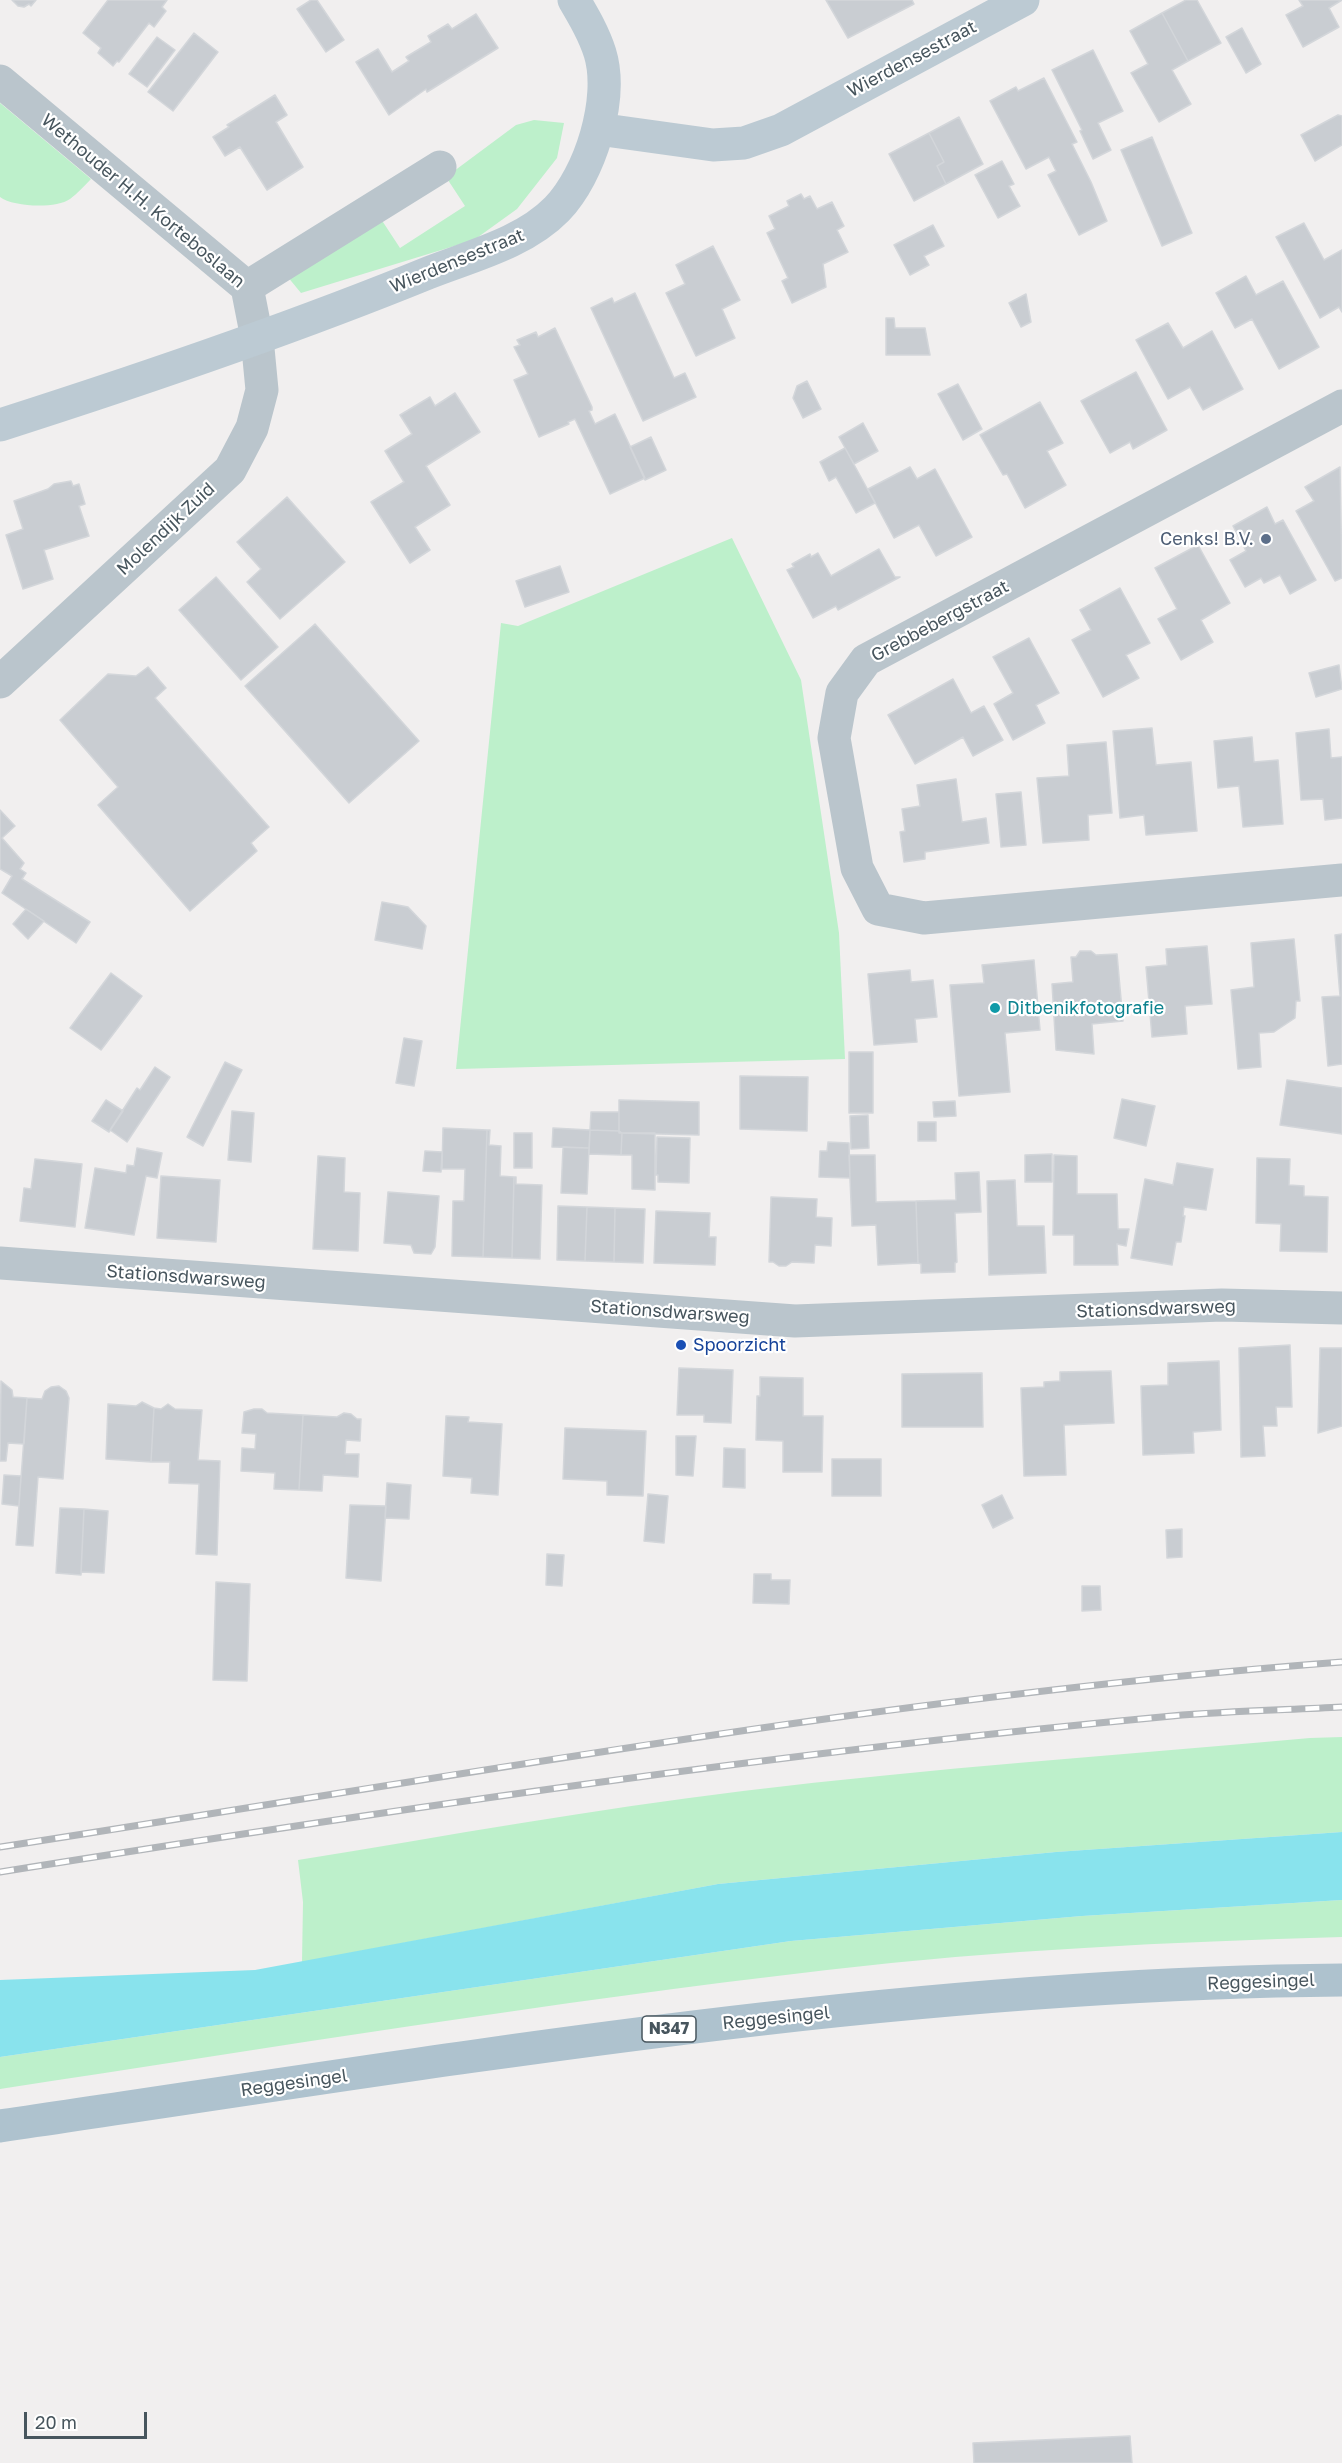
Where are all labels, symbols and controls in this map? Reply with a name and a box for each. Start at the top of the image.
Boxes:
street label: Wierdensestraat [844,16,980,102]
street label: Wethouder H.H. Korteboslaan [37,109,249,293]
street label: Wierdensestraat [387,224,527,298]
street label: Molendijk Zuid [113,478,219,580]
place label: Cenks! B.V. [1160,528,1254,550]
marker: Cenks! B.V. [1259,532,1273,546]
street label: Grebbebergstraat [867,576,1013,666]
place label: Ditbenikfotografie [1007,997,1164,1019]
marker: Ditbenikfotografie [988,1001,1002,1015]
street label: Stationsdwarsweg [106,1261,266,1293]
street label: Stationsdwarsweg [1076,1295,1236,1323]
street label: Stationsdwarsweg [590,1296,750,1328]
place label: Spoorzicht [693,1334,786,1356]
marker: Spoorzicht [674,1338,688,1352]
street label: Reggesingel [1207,1969,1315,1995]
street label: Reggesingel [721,2002,831,2034]
road number: N347 [642,2016,696,2042]
street label: Reggesingel [239,2065,349,2101]
scale bar [27,2400,150,2438]
text: 20 m [35,2411,77,2433]

